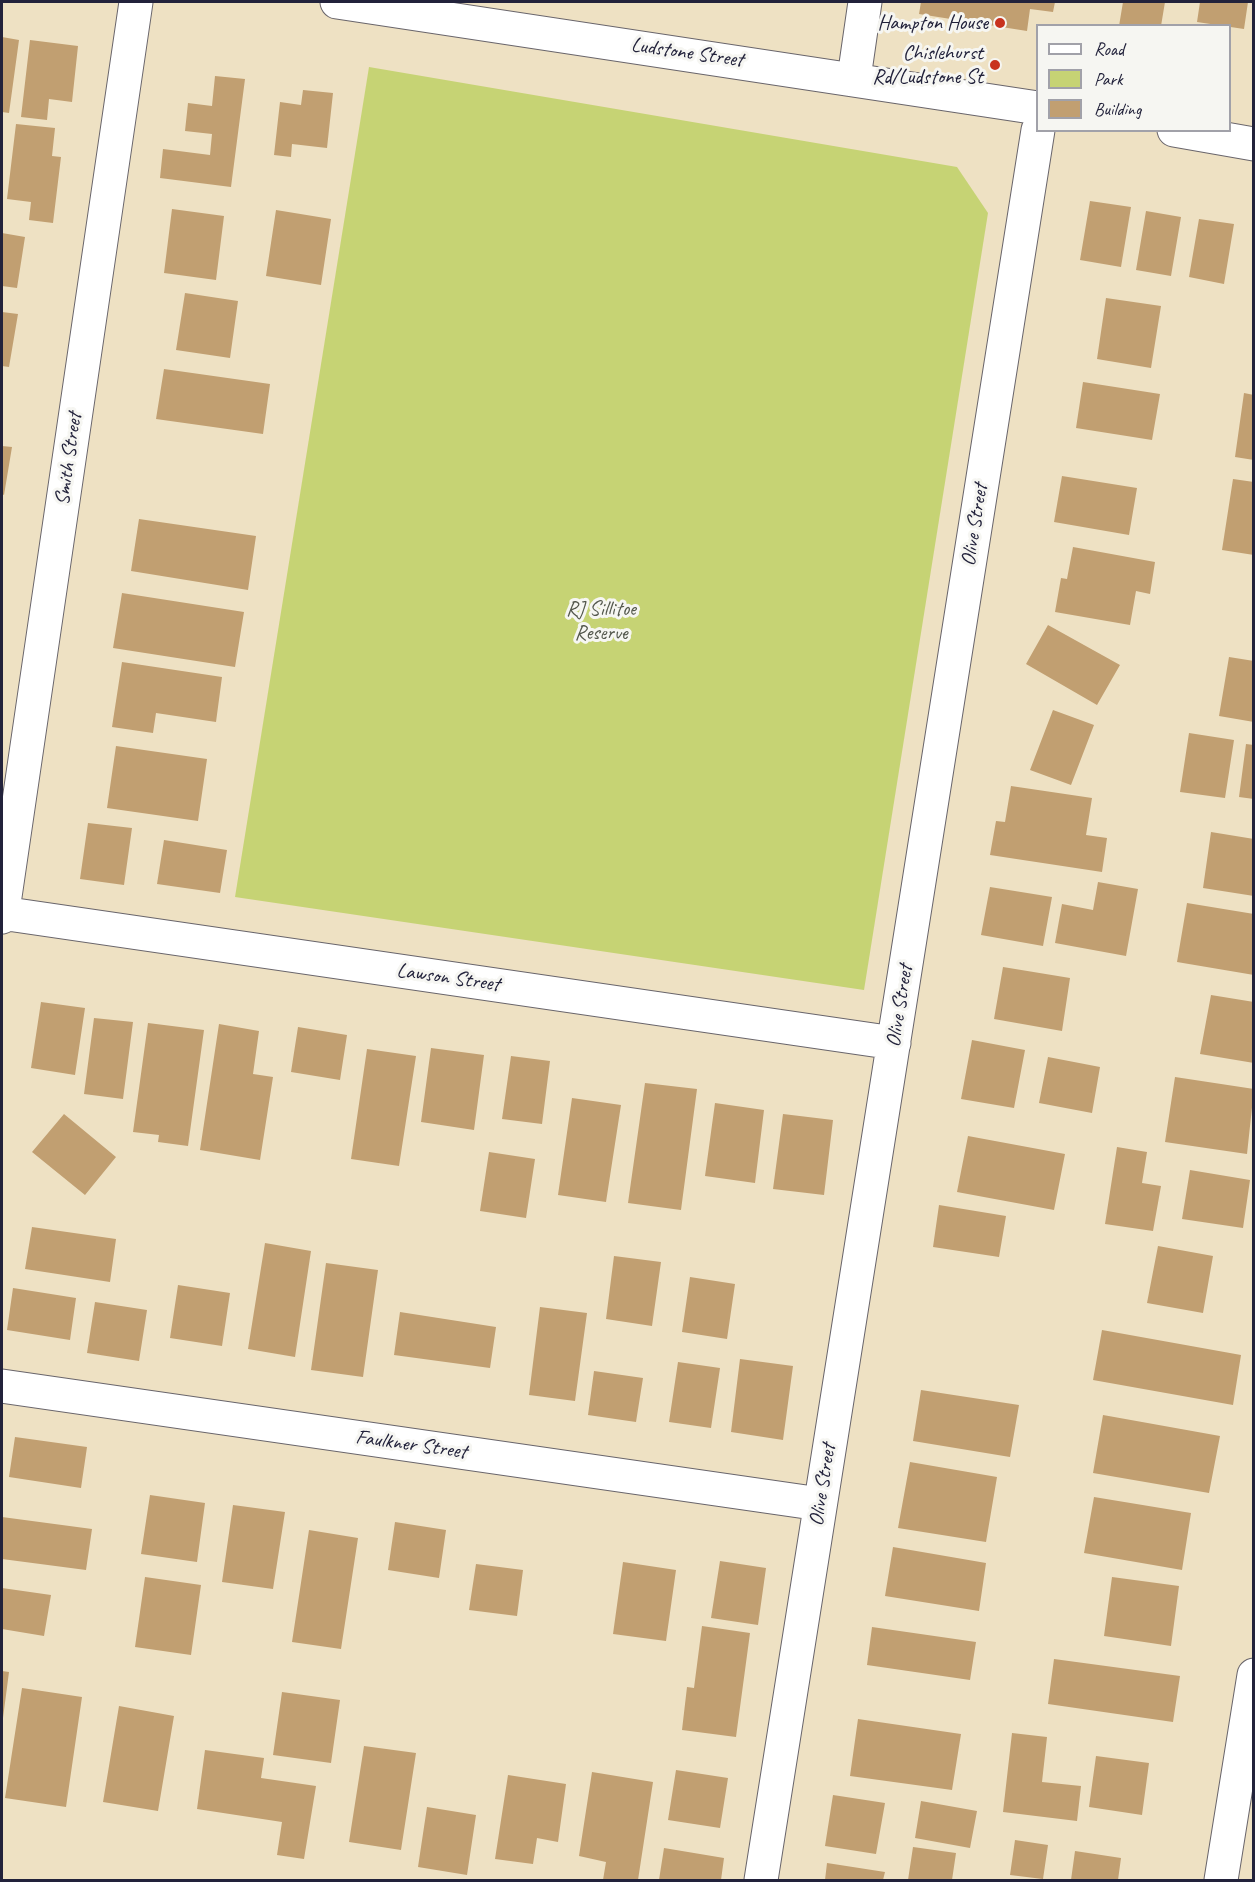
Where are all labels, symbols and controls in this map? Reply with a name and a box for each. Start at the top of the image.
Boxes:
place label: Hampton House [877,10,988,36]
marker: Hampton House [993,16,1007,30]
legend [1036,24,1231,132]
street label: Ludstone Street [629,33,745,73]
text: Road [1094,38,1124,60]
place label: Chislehurst Rd/Ludstone St [872,40,983,90]
marker: Chislehurst Rd/Ludstone St [988,58,1002,72]
text: Park [1094,68,1123,90]
text: Building [1094,98,1141,120]
street label: Smith Street [50,411,88,507]
street label: Olive Street [956,482,994,568]
park label: RJ Sillitoe Reserve [566,596,636,646]
street label: Lawson Street [395,958,501,998]
street label: Olive Street [881,963,919,1049]
street label: Faulkner Street [354,1425,468,1465]
street label: Olive Street [804,1442,842,1528]

